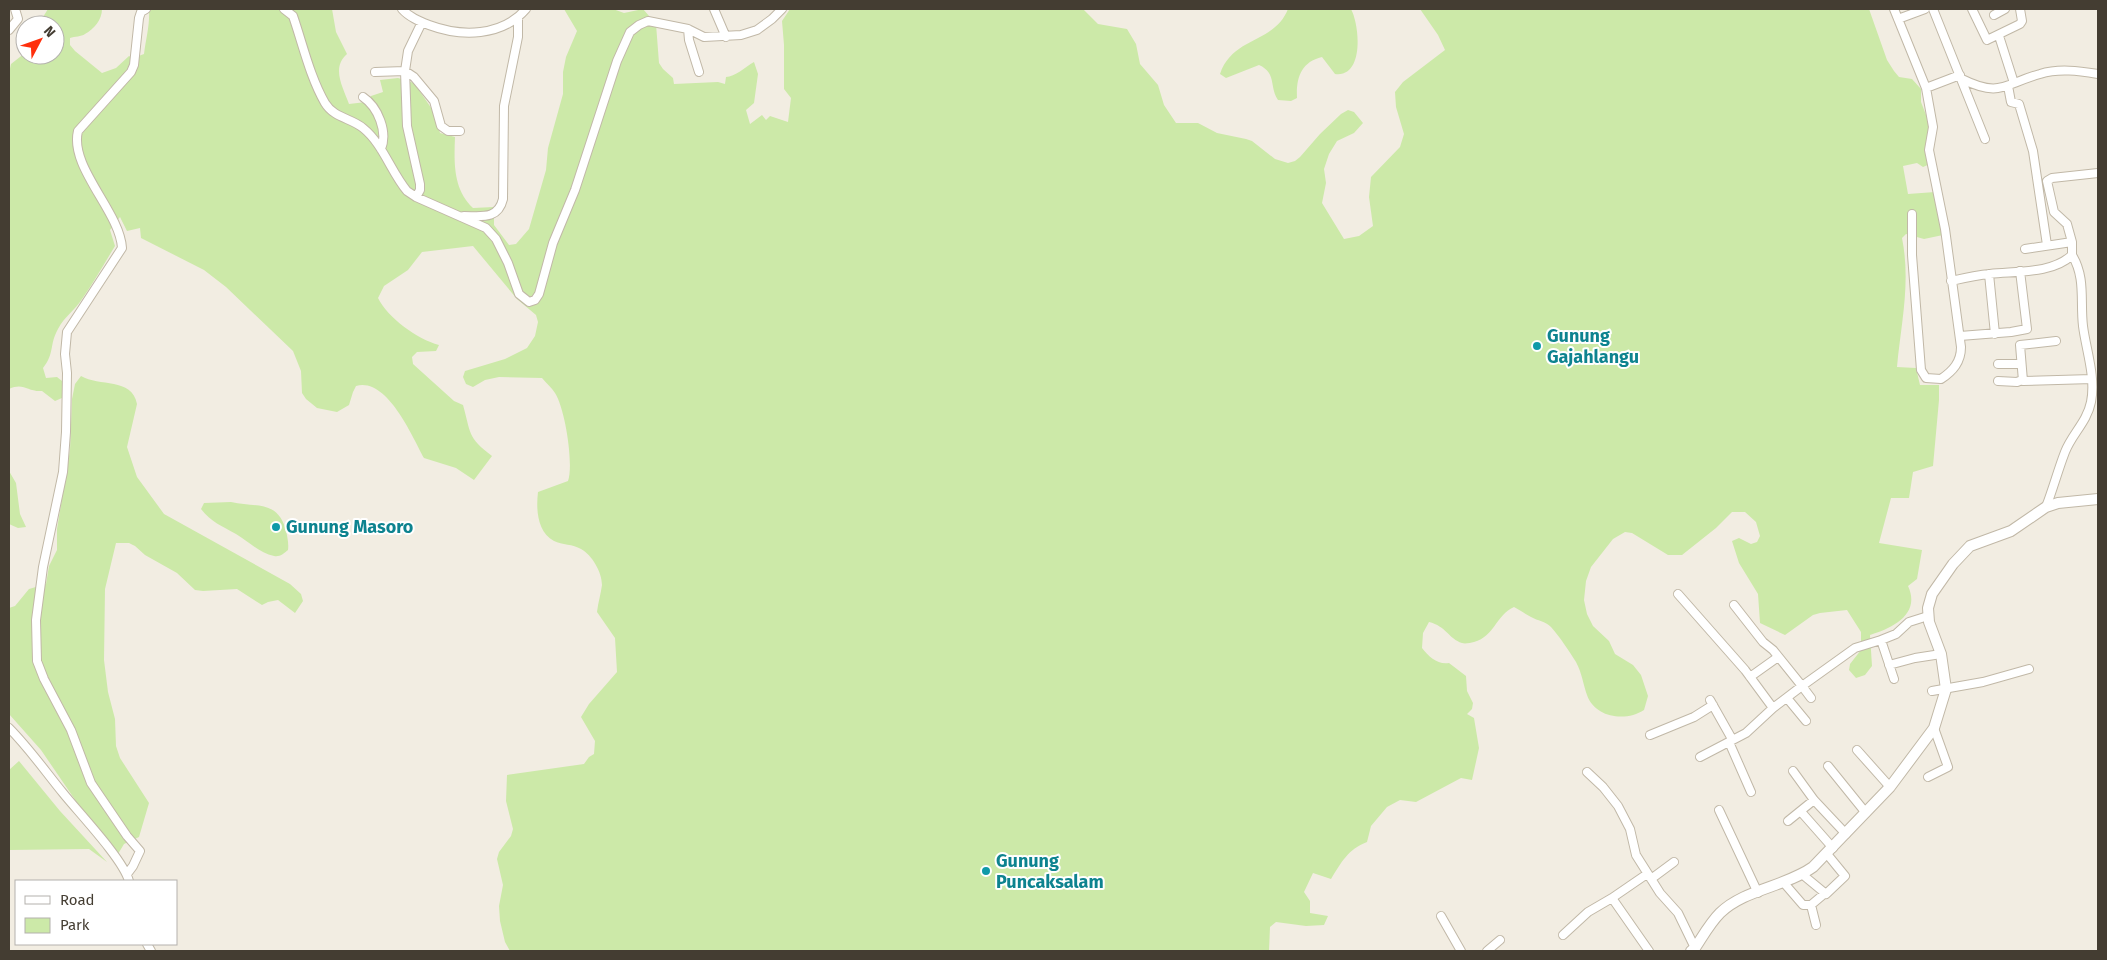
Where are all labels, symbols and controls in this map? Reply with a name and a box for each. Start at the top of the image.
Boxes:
north arrow [15,15,65,65]
text: N [40,23,59,41]
place label: Gunung Gajahlangu [1547,325,1639,368]
marker: Gunung Gajahlangu [1531,340,1543,352]
place label: Gunung Masoro [286,516,413,538]
marker: Gunung Masoro [270,521,282,533]
place label: Gunung Puncaksalam [996,850,1104,893]
marker: Gunung Puncaksalam [980,865,992,877]
legend [15,880,178,945]
text: Road [60,891,95,909]
text: Park [60,916,90,934]

